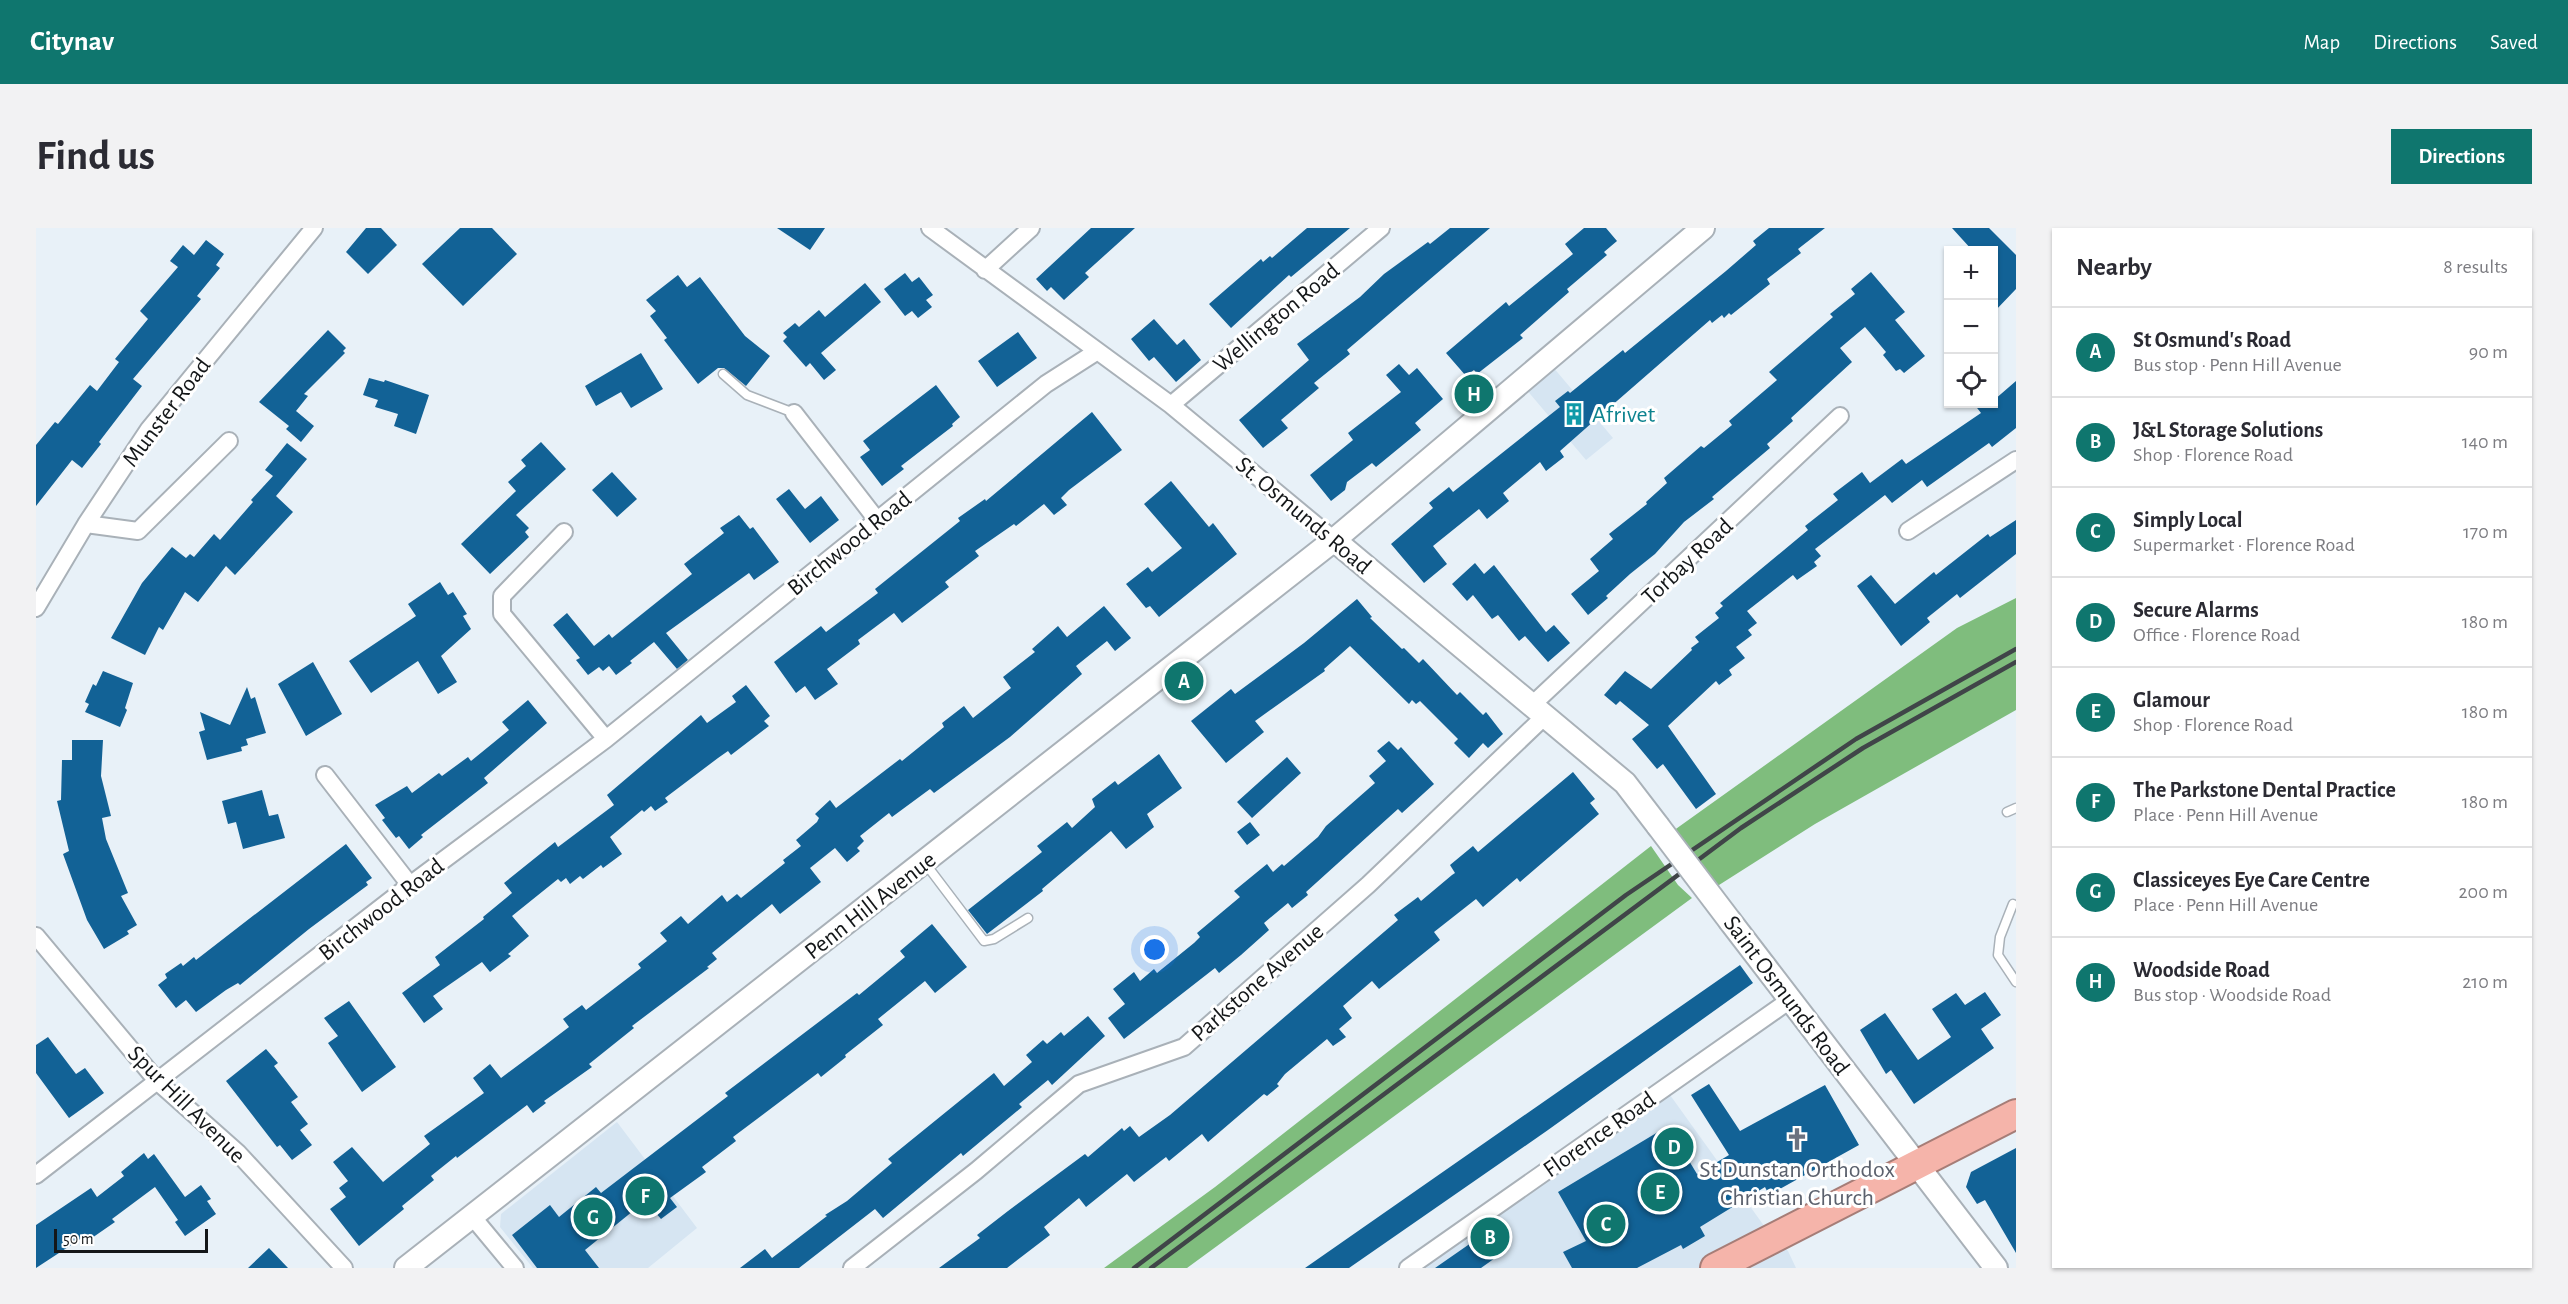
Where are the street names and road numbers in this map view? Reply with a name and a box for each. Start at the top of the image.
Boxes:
street label: Wellington Road [1209,258,1344,377]
street label: Munster Road [118,354,215,472]
street label: St. Osmunds Road [1231,452,1376,579]
street label: Birchwood Road [783,487,916,601]
street label: Torbay Road [1638,514,1738,610]
street label: Penn Hill Avenue [801,847,941,964]
street label: Birchwood Road [315,854,449,966]
street label: Saint Osmunds Road [1719,912,1854,1080]
street label: Parkstone Avenue [1187,919,1328,1046]
street label: Spur Hill Avenue [123,1041,250,1168]
street label: Florence Road [1539,1087,1660,1182]

